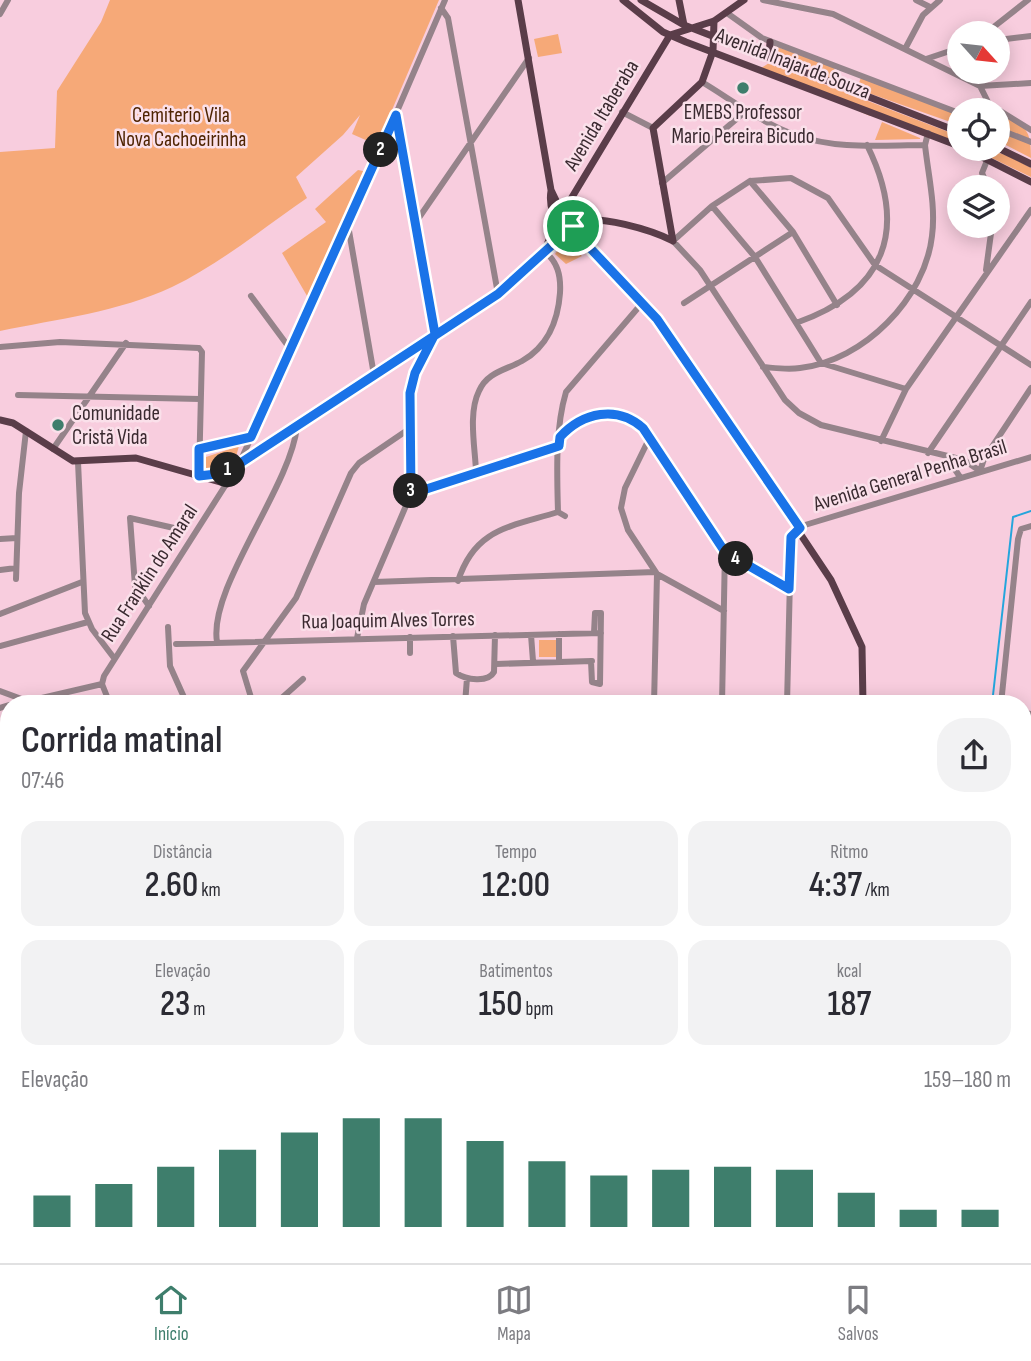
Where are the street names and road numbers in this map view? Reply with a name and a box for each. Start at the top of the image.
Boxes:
street label: Avenida Inajar de Souza [711,22,874,104]
street label: Avenida Itaberaba [558,55,644,176]
street label: Avenida General Penha Brasil [810,434,1010,517]
street label: Rua Franklin do Amaral [96,500,203,647]
street label: Rua Joaquim Alves Torres [301,606,475,635]

